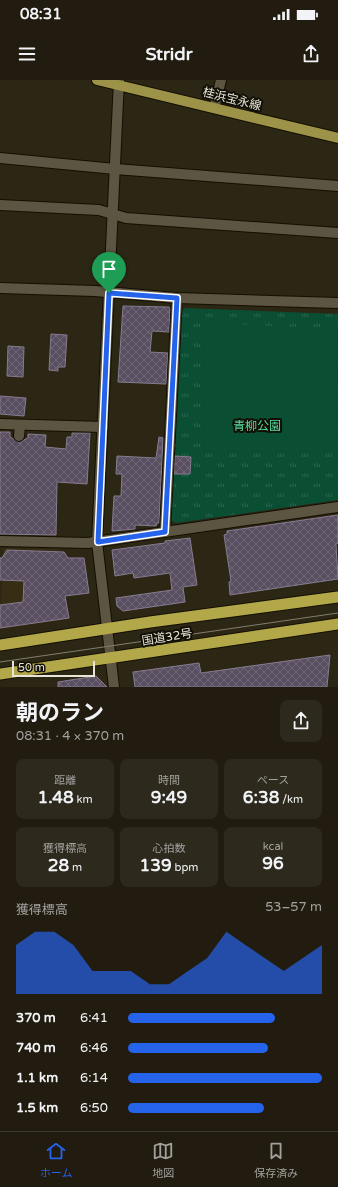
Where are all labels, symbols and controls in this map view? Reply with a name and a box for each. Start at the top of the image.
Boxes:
text: 08:31 [20,5,62,23]
icon: menu [16,43,38,65]
text: Stridr [145,43,193,65]
icon: share [300,43,322,65]
street label: 桂浜宝永線 [201,85,263,113]
pin [92,252,126,293]
icon: arrive [98,258,120,280]
park label: 青柳公園 [233,419,281,433]
street label: 国道32号 [141,626,193,648]
scale bar [12,659,95,678]
text: 50 m [18,661,45,674]
text: 朝のラン [16,700,104,726]
button: share [280,700,322,742]
text: 08:31 · 4 × 370 m [16,728,124,744]
text: 距離 [54,774,76,787]
text: 時間 [158,774,180,787]
text: ペース [257,774,289,787]
text: 1.48 [37,787,74,808]
text: 9:49 [151,787,187,808]
text: 6:38 [243,787,279,808]
text: km [74,793,93,806]
text: /km [279,793,303,806]
text: kcal [263,840,283,853]
text: 獲得標高 [43,842,87,855]
text: 心拍数 [153,842,186,855]
text: 96 [262,853,284,874]
text: 28 [48,855,69,876]
text: 139 [140,855,172,876]
text: m [69,861,82,874]
text: bpm [172,861,198,874]
text: 53–57 m [265,899,322,915]
text: 獲得標高 [16,902,68,918]
text: 370 m [16,1010,56,1026]
text: 6:41 [80,1010,108,1026]
text: 740 m [16,1040,56,1056]
text: 6:46 [80,1040,108,1056]
text: 1.1 km [16,1070,58,1086]
text: 6:14 [80,1070,108,1086]
text: 1.5 km [16,1100,58,1116]
text: 6:50 [80,1100,108,1116]
tab: ホーム [40,1140,73,1180]
tab: 地図 [152,1140,174,1180]
tab: 保存済み [254,1140,298,1180]

